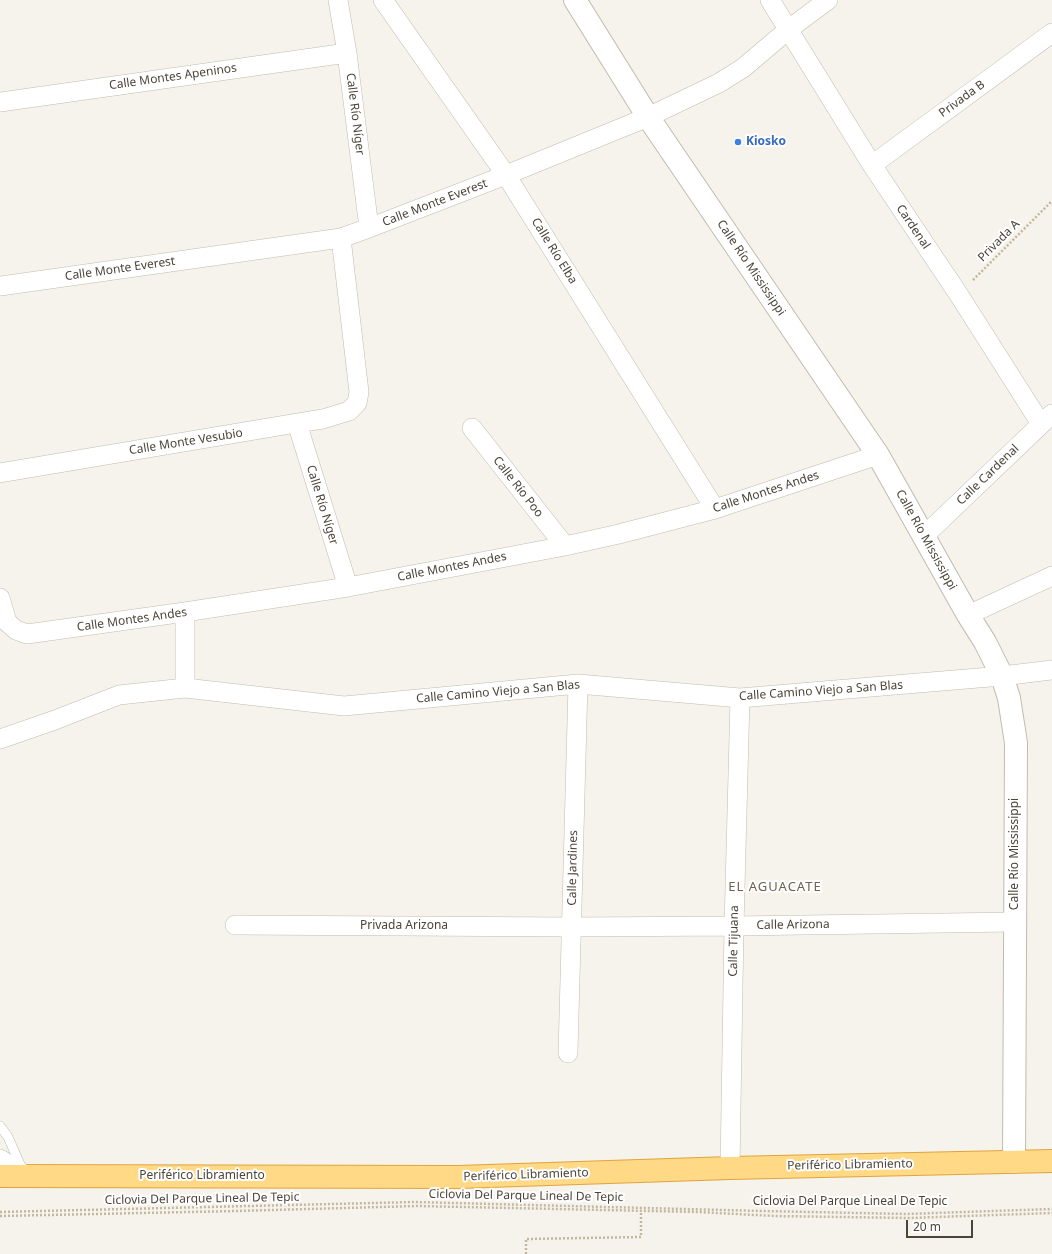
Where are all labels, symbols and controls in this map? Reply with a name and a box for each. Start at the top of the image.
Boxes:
street label: Calle Montes Apeninos [108,61,238,93]
street label: Calle Río Níger [343,72,367,156]
street label: Privada B [936,78,988,120]
place label: Kiosko [746,135,786,149]
marker: Kiosko [733,137,743,147]
street label: Calle Monte Everest [380,176,490,230]
street label: Cardenal [893,202,933,252]
street label: Calle Río Elba [528,215,580,287]
street label: Calle Río Mississippi [714,217,788,319]
street label: Privada A [975,217,1023,265]
street label: Calle Monte Everest [64,254,176,284]
street label: Calle Monte Vesubio [128,426,244,458]
street label: Calle Cardenal [954,442,1022,508]
street label: Calle Río Poo [490,454,546,520]
street label: Calle Río Níger [303,463,341,547]
street label: Calle Montes Andes [711,468,821,516]
street label: Calle Río Mississippi [892,487,960,593]
street label: Calle Montes Andes [396,549,508,585]
street label: Calle Montes Andes [76,605,188,635]
street label: Calle Camino Viejo a San Blas [415,678,581,706]
street label: Calle Camino Viejo a San Blas [738,678,904,704]
street label: Calle Río Mississippi [1008,798,1022,910]
street label: Calle Jardines [565,830,581,906]
district label: EL AGUACATE [728,879,822,895]
street label: Calle Tijuana [726,905,742,977]
street label: Calle Arizona [756,917,830,933]
street label: Privada Arizona [360,919,448,933]
street label: Periférico Libramiento [787,1157,913,1173]
street label: Periférico Libramiento [463,1166,589,1184]
street label: Periférico Libramiento [139,1169,265,1183]
street label: Ciclovia Del Parque Lineal De Tepic [429,1187,623,1205]
street label: Ciclovia Del Parque Lineal De Tepic [105,1190,299,1208]
street label: Ciclovia Del Parque Lineal De Tepic [753,1195,947,1209]
scale bar [908,1212,975,1238]
text: 20 m [913,1218,941,1235]

